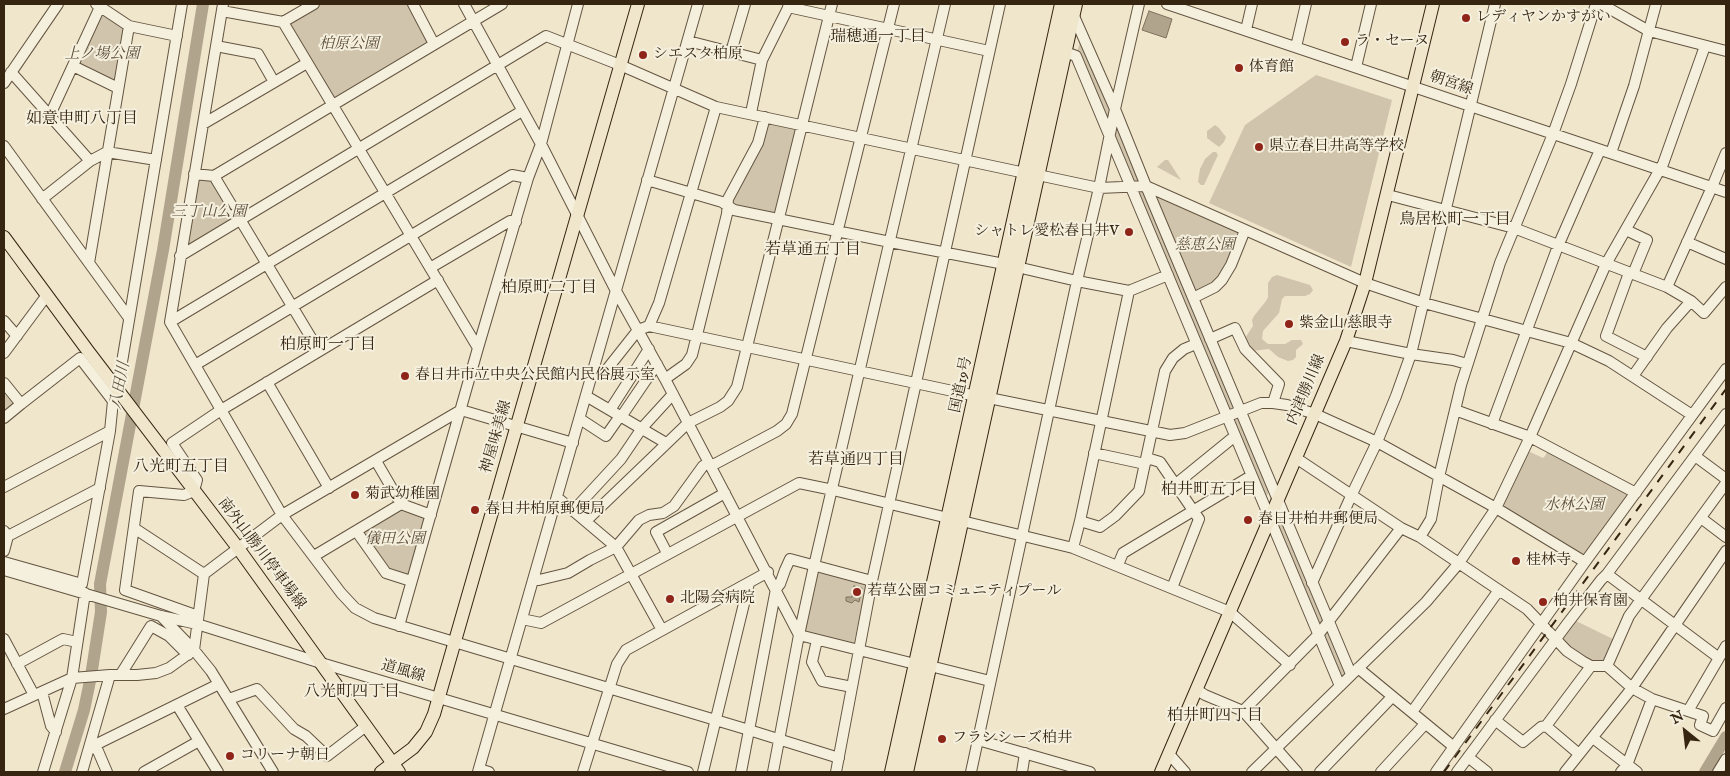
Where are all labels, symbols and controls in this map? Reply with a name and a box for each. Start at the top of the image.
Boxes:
place label: レディヤンかすがい [1476,9,1611,27]
marker: レディヤンかすがい [1460,12,1472,24]
district label: 瑞穂通一丁目 [830,28,926,48]
place label: ラ・セーヌ [1355,33,1429,51]
park label: 柏原公園 [319,36,379,54]
marker: ラ・セーヌ [1339,36,1351,48]
park label: 上ノ場公園 [65,46,139,64]
place label: シエスタ柏原 [653,46,743,64]
marker: シエスタ柏原 [637,49,649,61]
place label: 体育館 [1249,59,1294,77]
marker: 体育館 [1233,62,1245,74]
street label: 朝宮線 [1427,68,1475,100]
district label: 如意申町八丁目 [26,110,138,130]
place label: 県立春日井高等学校 [1269,138,1404,156]
marker: 県立春日井高等学校 [1253,141,1265,153]
park label: 三丁山公園 [172,204,246,222]
district label: 鳥居松町一丁目 [1399,211,1511,231]
place label: シャトレ愛松春日井V [974,223,1119,241]
marker: シャトレ愛松春日井V [1123,226,1135,238]
park label: 慈恵公園 [1175,237,1235,255]
district label: 若草通五丁目 [765,241,861,261]
district label: 柏原町二丁目 [501,279,597,299]
place label: 紫金山 慈眼寺 [1299,315,1392,333]
marker: 紫金山 慈眼寺 [1283,318,1295,330]
district label: 柏原町一丁目 [280,336,376,356]
street label: 内津勝川線 [1284,352,1330,428]
street label: 国道19号 [947,355,977,415]
water label: 八田川 [107,361,135,411]
place label: 春日井市立中央公民館内民俗展示室 [415,367,655,385]
marker: 春日井市立中央公民館内民俗展示室 [399,370,411,382]
street label: 神屋味美線 [478,398,516,476]
district label: 若草通四丁目 [808,451,904,471]
district label: 八光町五丁目 [133,458,229,478]
district label: 柏井町五丁目 [1161,481,1257,501]
place label: 菊武幼稚園 [365,486,440,504]
marker: 菊武幼稚園 [349,489,361,501]
street label: 南外山勝川停車場線 [213,495,309,613]
park label: 水林公園 [1544,497,1604,515]
place label: 春日井柏原郵便局 [485,501,605,519]
marker: 春日井柏原郵便局 [469,504,481,516]
place label: 春日井柏井郵便局 [1258,511,1378,529]
marker: 春日井柏井郵便局 [1242,514,1254,526]
park label: 儀田公園 [365,531,425,549]
place label: 桂林寺 [1526,552,1571,570]
marker: 桂林寺 [1510,555,1522,567]
place label: 若草公園コミュニティプール [867,583,1062,601]
marker: 若草公園コミュニティプール [851,586,863,598]
place label: 北陽会病院 [680,590,755,608]
marker: 北陽会病院 [664,593,676,605]
place label: 柏井保育園 [1553,593,1628,611]
marker: 柏井保育園 [1537,596,1549,608]
street label: 道風線 [379,657,427,687]
district label: 八光町四丁目 [304,683,400,703]
north arrow [1660,706,1710,756]
district label: 柏井町四丁目 [1167,707,1263,727]
text: N [1668,707,1687,729]
place label: フランシーズ柏井 [952,730,1072,748]
marker: フランシーズ柏井 [936,733,948,745]
place label: コリーナ朝日 [240,747,330,765]
marker: コリーナ朝日 [224,750,236,762]

